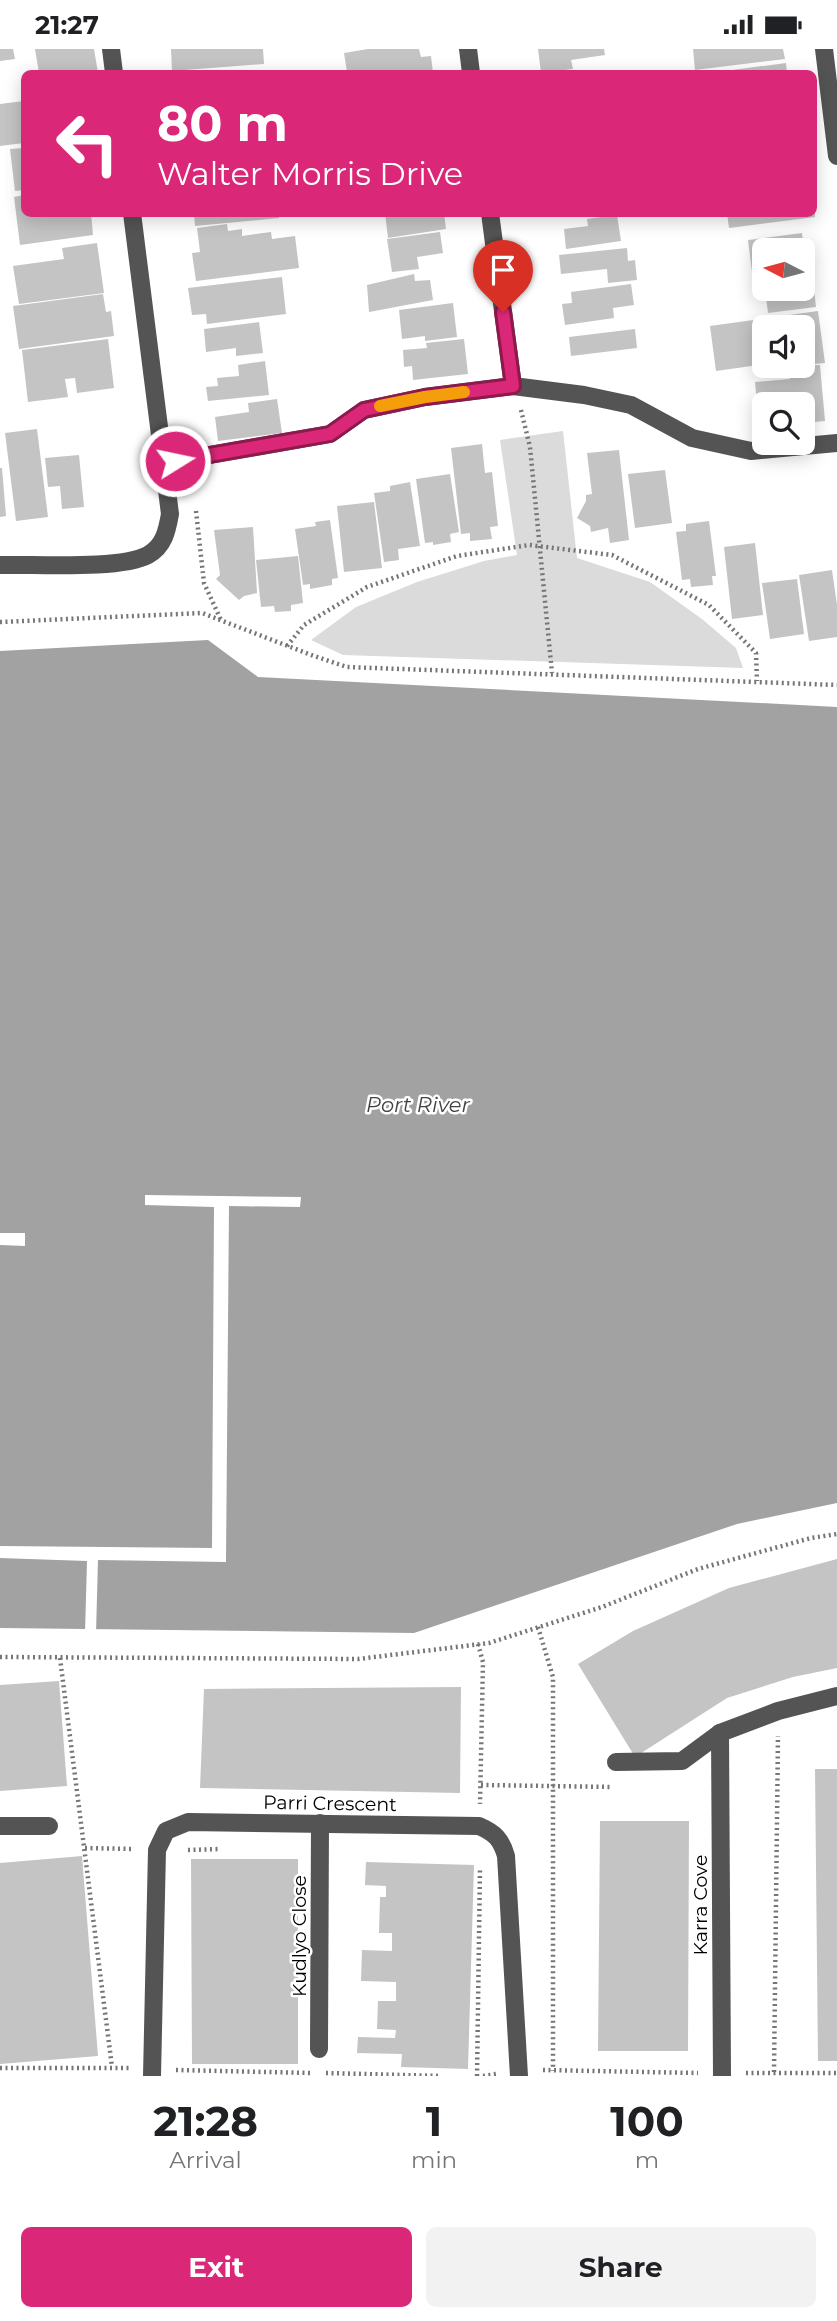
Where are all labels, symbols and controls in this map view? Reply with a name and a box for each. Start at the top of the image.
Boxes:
text: 21:27 [35,9,99,41]
text: 80 m [157,94,288,153]
icon: left [42,98,133,189]
text: Walter Morris Drive [157,154,463,193]
north arrow [752,238,816,301]
map controls [752,238,815,455]
pin [473,240,533,312]
icon: arrive [484,251,522,289]
button: sound [752,315,815,378]
button: search [752,392,815,455]
position arrow [138,424,212,498]
water label: Port River [366,1092,470,1117]
street label: Parri Crescent [263,1791,397,1816]
street label: Karra Cove [689,1854,712,1956]
street label: Kudlyo Close [288,1875,311,1997]
text: 21:28 [153,2095,258,2147]
text: 1 [426,2095,442,2147]
text: 100 [610,2095,684,2147]
text: Arrival [169,2146,242,2174]
text: min [411,2146,457,2174]
text: m [635,2146,659,2174]
button: Exit [21,2227,412,2307]
button: Share [426,2227,816,2307]

